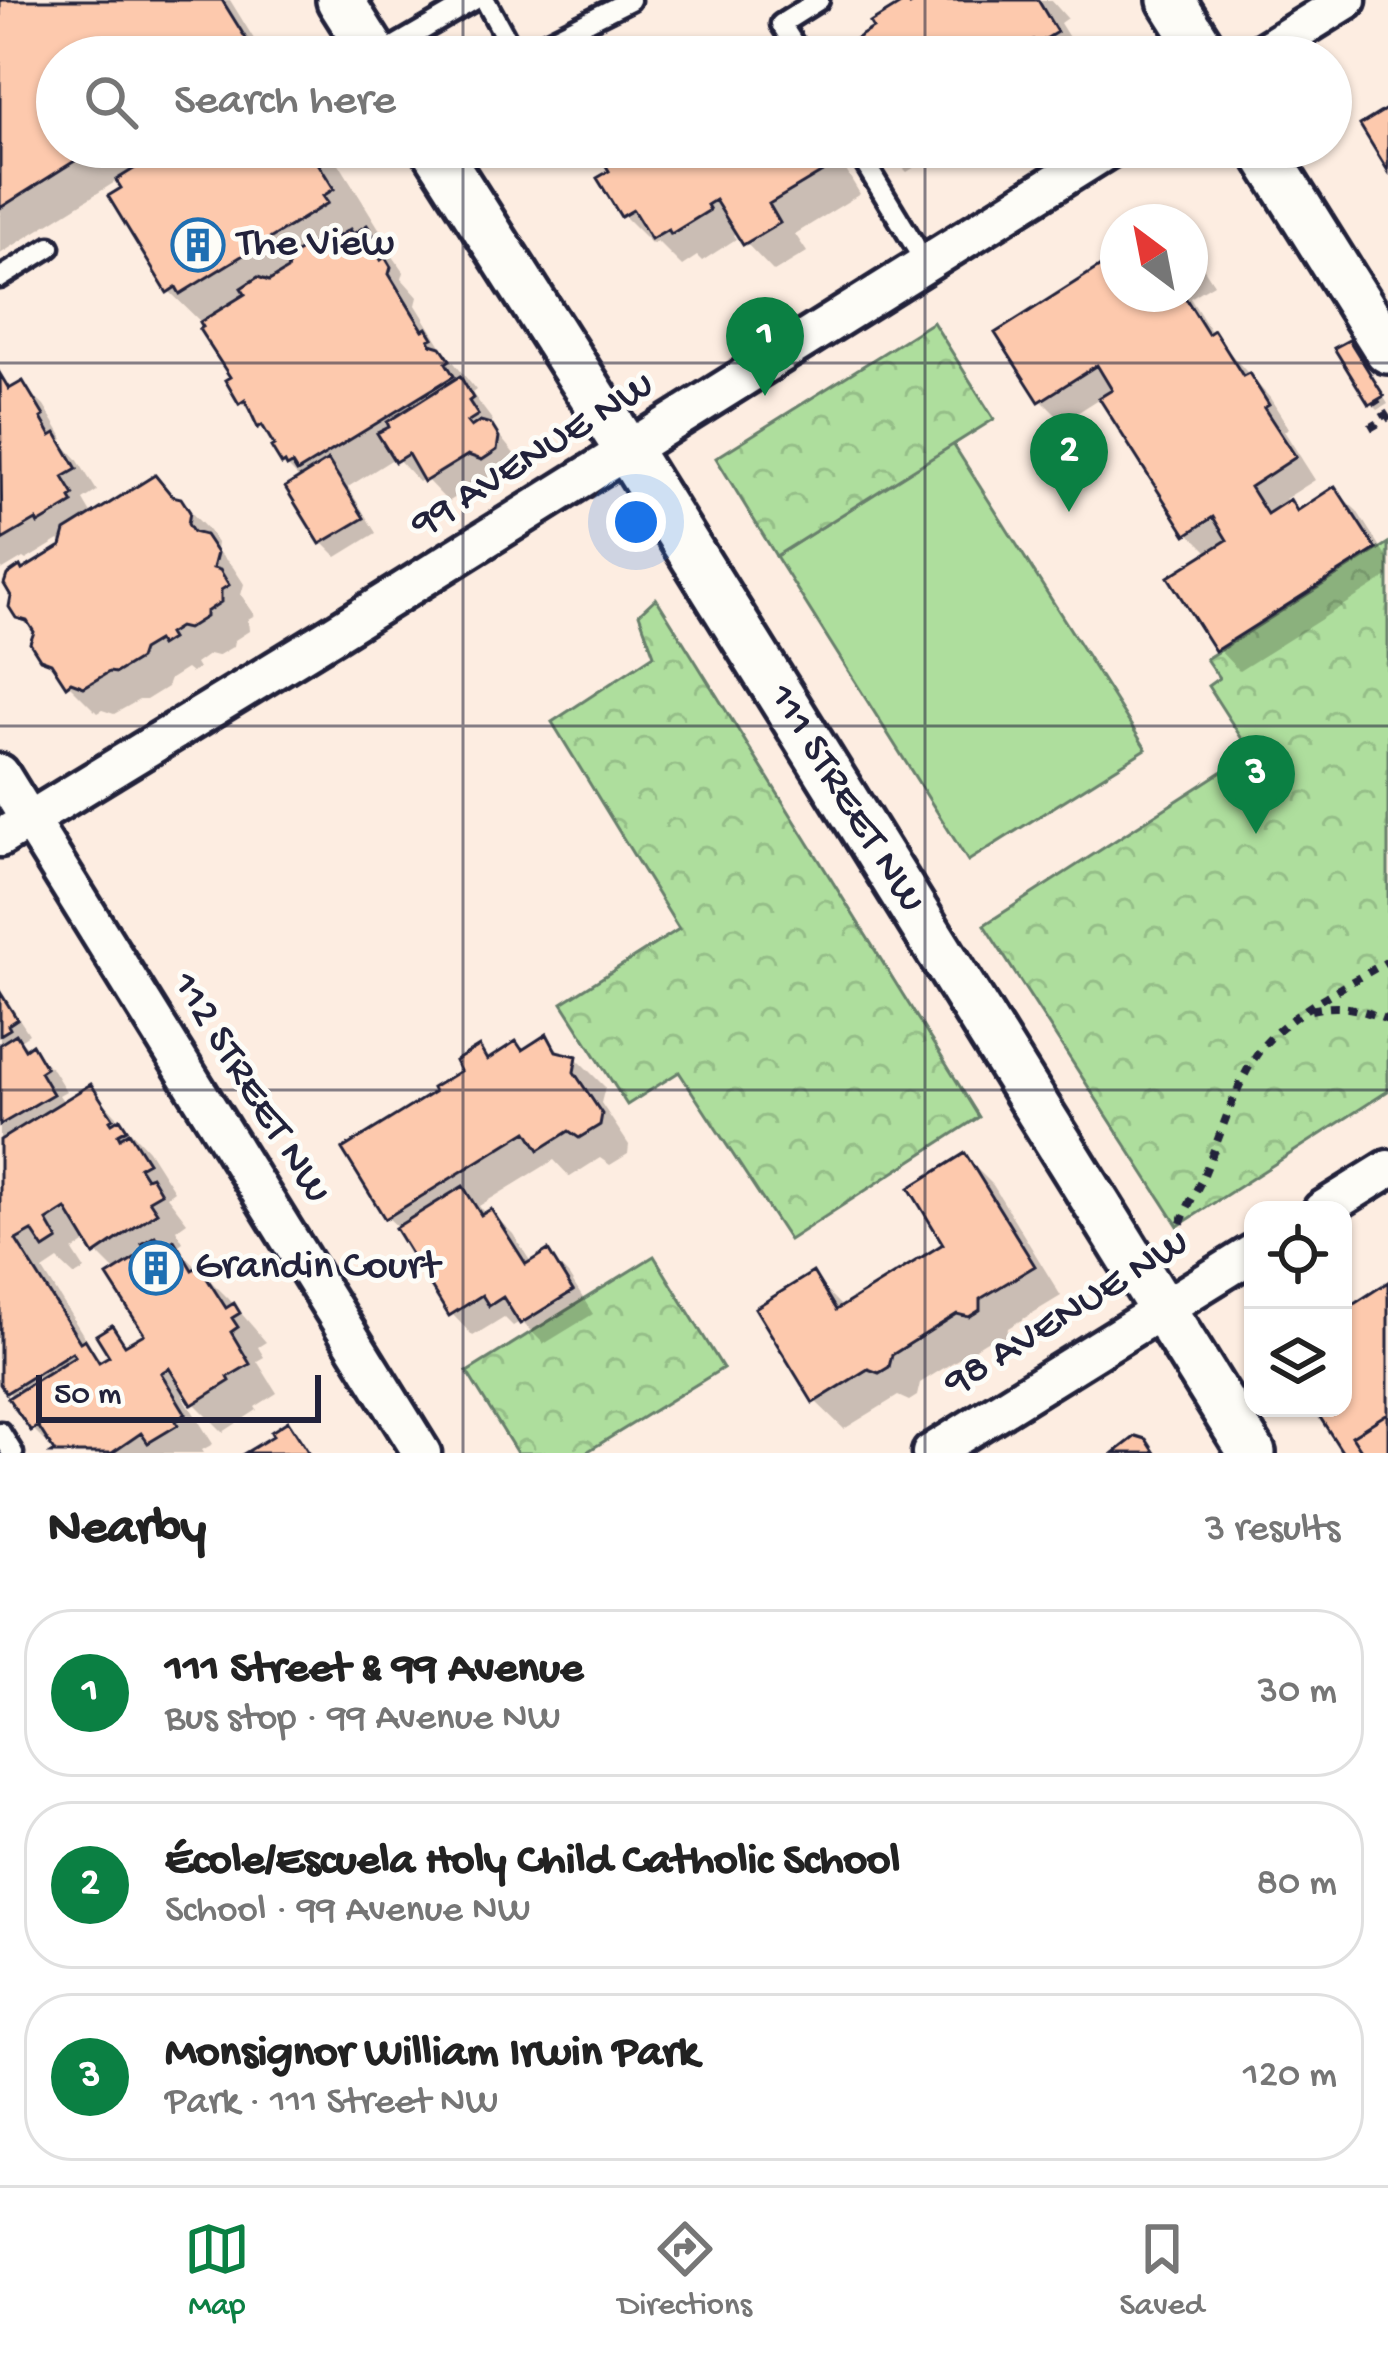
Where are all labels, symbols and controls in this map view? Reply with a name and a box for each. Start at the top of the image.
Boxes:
search box [36,36,1352,168]
icon: search [78,69,144,135]
text: Search here [174,76,396,129]
north arrow [1100,204,1208,312]
building icon: The View [170,217,226,273]
place label: The View [235,221,394,270]
pin: 1 [726,297,804,396]
street label: 99 AVENUE NW [403,363,665,552]
pin: 2 [1030,413,1108,512]
your location [606,492,666,552]
street label: 111 STREET NW [755,675,934,923]
pin: 3 [1217,735,1295,834]
street label: 112 STREET NW [158,963,340,1214]
map controls [1244,1201,1352,1417]
button: locate [1244,1201,1352,1309]
street label: 98 AVENUE NW [936,1220,1199,1410]
building icon: Grandin Court [128,1240,184,1296]
place label: Grandin Court [195,1244,443,1293]
button: layers [1244,1309,1352,1417]
scale bar [36,1369,321,1422]
text: 50 m [54,1377,121,1415]
text: Nearby [48,1501,206,1561]
text: 3 results [1205,1508,1340,1554]
text: 111 Street & 99 Avenue [165,1644,583,1697]
text: 1 [82,1670,98,1716]
text: 30 m [1258,1670,1337,1716]
text: Bus stop · 99 Avenue NW [165,1697,561,1743]
text: École/Escuela Holy Child Catholic School [165,1836,900,1889]
text: 2 [80,1862,100,1908]
text: 80 m [1257,1862,1337,1908]
text: School · 99 Avenue NW [165,1889,531,1935]
text: Monsignor William Irwin Park [165,2028,699,2081]
text: 3 [80,2054,100,2100]
text: 120 m [1243,2054,1337,2100]
text: Park · 111 Street NW [165,2081,498,2127]
tab: Map [184,2216,250,2326]
tab: Directions [618,2216,752,2326]
tab: Saved [1120,2216,1204,2326]

